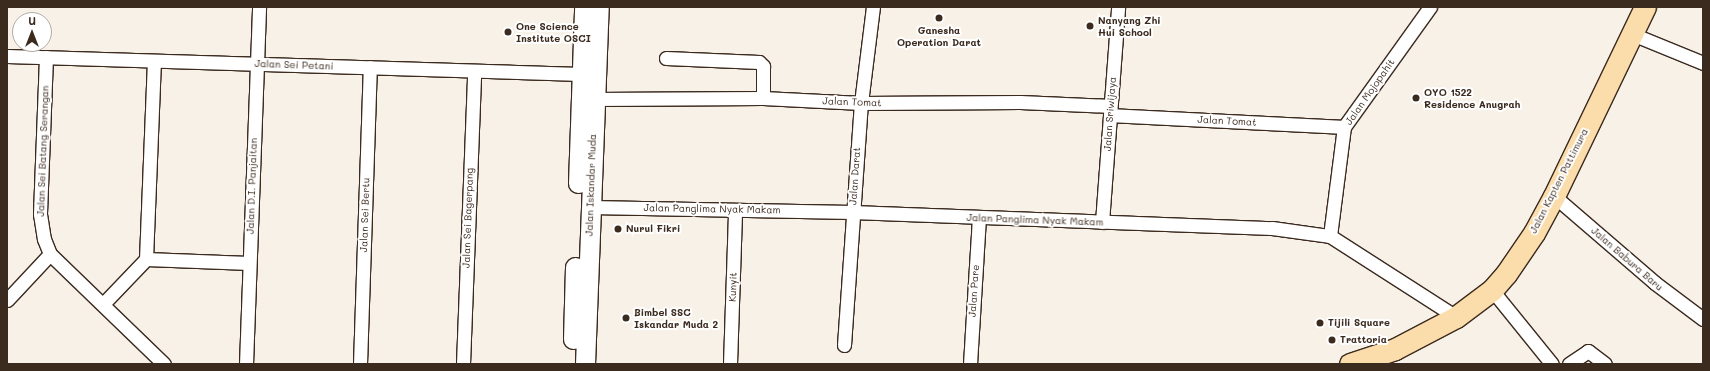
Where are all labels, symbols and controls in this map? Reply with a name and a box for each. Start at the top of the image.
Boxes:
north arrow [12,12,52,52]
text: U [28,13,36,28]
marker: Ganesha Operation Darat [934,13,944,23]
place label: Nanyang Zhi Hui School [1098,14,1161,38]
place label: One Science Institute OSCI [516,20,591,44]
marker: Nanyang Zhi Hui School [1085,21,1095,31]
place label: Ganesha Operation Darat [897,24,981,48]
marker: One Science Institute OSCI [503,27,513,37]
street label: Jalan Mojopahit [1343,57,1397,127]
street label: Jalan Sei Petani [254,58,334,72]
street label: Jalan Sriwijaya [1101,76,1119,152]
street label: Jalan Sei Batang Serangan [35,85,51,217]
place label: OYO 1522 Residence Anugrah [1424,86,1520,110]
marker: OYO 1522 Residence Anugrah [1411,93,1421,103]
street label: Jalan Tomat [822,95,882,109]
street label: Jalan Tomat [1197,113,1257,129]
street label: Jalan Kapten Pattimura [1527,127,1591,235]
street label: Jalan Iskandar Muda [583,134,599,236]
street label: Jalan D.I. Panjaitan [244,138,260,234]
street label: Jalan Darat [847,147,863,205]
street label: Jalan Sei Bagerpang [460,168,476,268]
street label: Jalan Sei Bertu [358,178,372,252]
street label: Jalan Panglima Nyak Makam [643,202,781,216]
street label: Jalan Panglima Nyak Makam [966,212,1104,228]
place label: Nurul Fikri [626,223,680,235]
marker: Nurul Fikri [613,224,623,234]
street label: Jalan Babura Baru [1589,225,1665,293]
street label: Jalan Pare [966,264,982,318]
street label: Kunyit [726,272,740,302]
place label: Bimbel SSC Iskandar Muda 2 [634,306,718,330]
marker: Bimbel SSC Iskandar Muda 2 [621,313,631,323]
place label: Tijili Square [1328,317,1390,329]
marker: Tijili Square [1315,318,1325,328]
place label: Trattoria [1340,334,1387,346]
marker: Trattoria [1327,335,1337,345]

